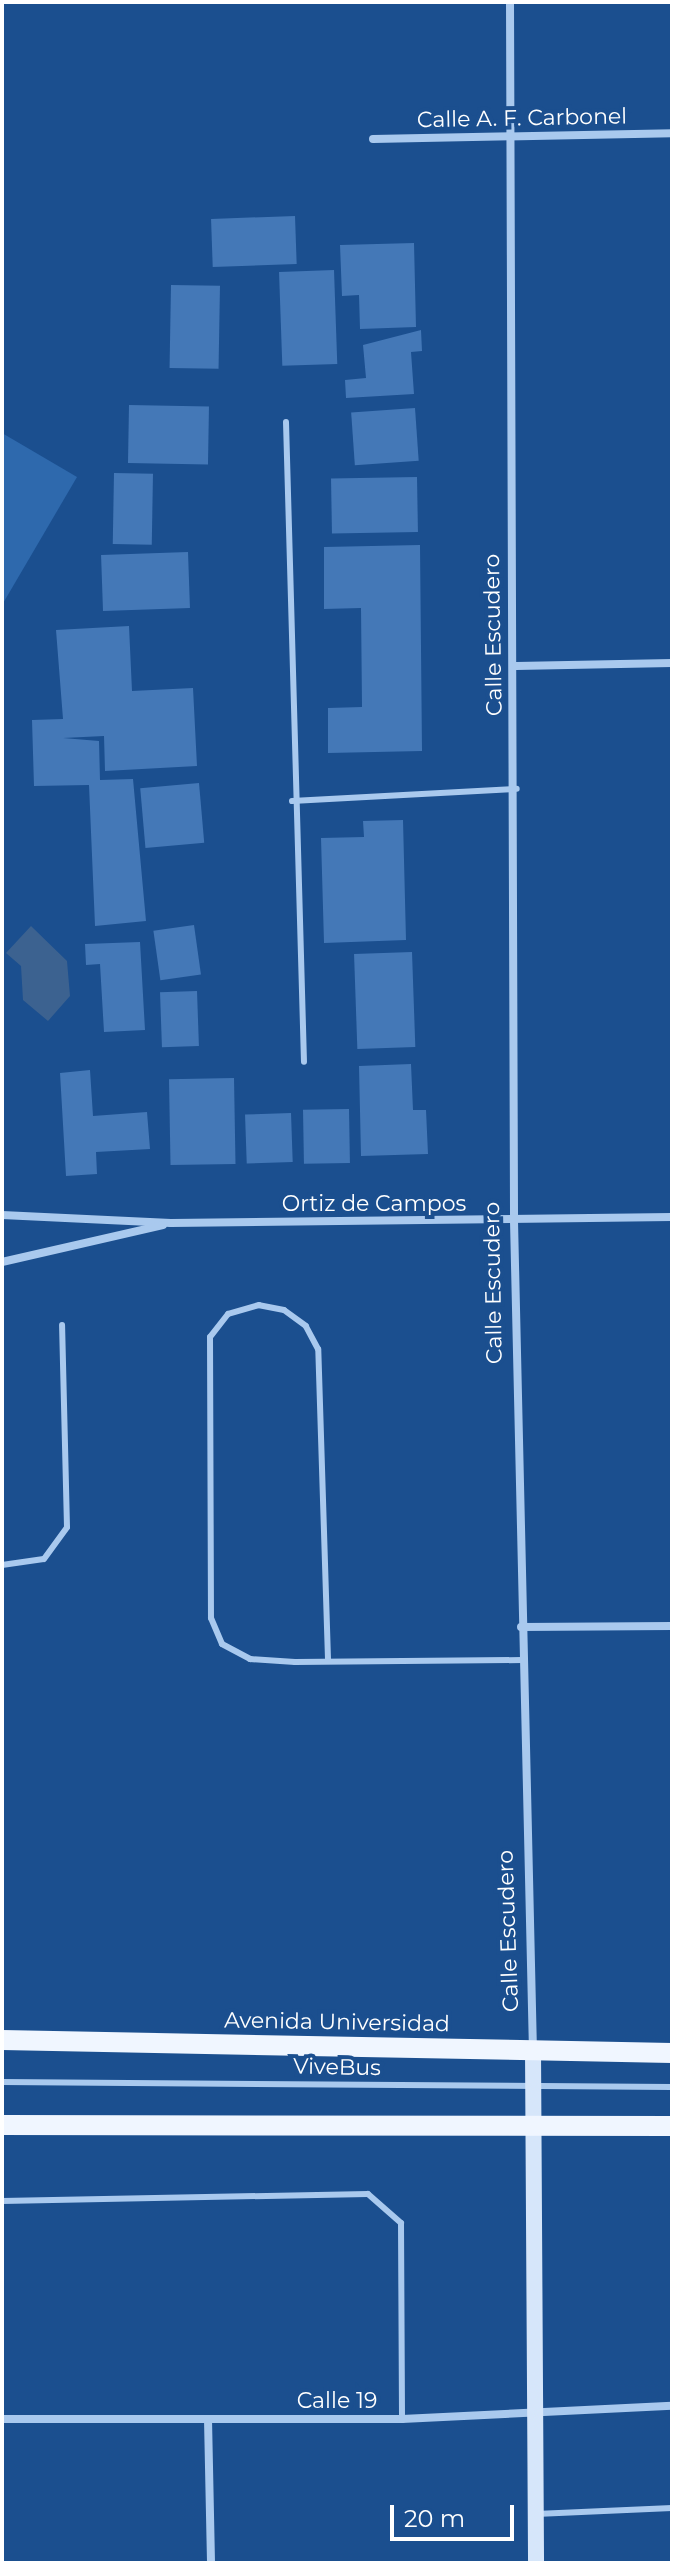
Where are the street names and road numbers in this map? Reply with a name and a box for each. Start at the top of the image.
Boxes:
street label: Calle A. F. Carbonel [417,103,627,133]
street label: Calle Escudero [478,554,508,716]
street label: Ortiz de Campos [282,1191,466,1217]
street label: Calle Escudero [478,1202,508,1364]
street label: Calle Escudero [492,1849,524,2013]
street label: Avenida Universidad [224,2007,450,2037]
street label: ViveBus [293,2053,381,2081]
street label: Calle 19 [297,2388,377,2414]

